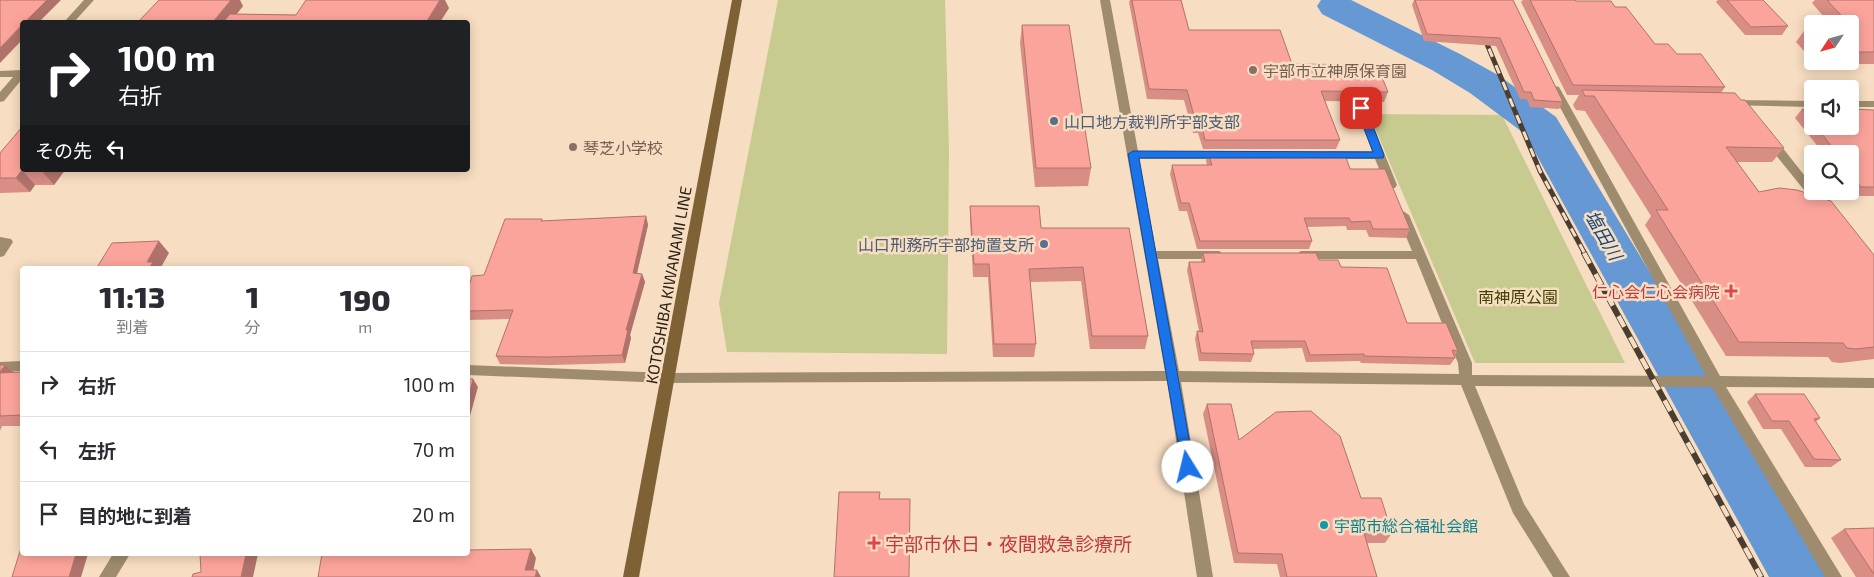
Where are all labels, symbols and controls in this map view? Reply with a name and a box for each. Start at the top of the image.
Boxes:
north arrow [1804,15,1859,70]
map controls [1804,15,1859,200]
text: 100 m [118,36,216,78]
icon: right [35,40,100,105]
place label: 宇部市立神原保育園 [1263,61,1407,80]
marker: 宇部市立神原保育園 [1247,64,1259,76]
button: sound [1804,80,1859,135]
text: 右折 [118,82,162,108]
pin [1340,87,1382,129]
icon: arrive [1347,94,1375,122]
place label: 山口地方裁判所宇部支部 [1064,112,1240,131]
marker: 山口地方裁判所宇部支部 [1048,115,1060,127]
icon: left [102,135,130,163]
place label: 琴芝小学校 [583,138,663,157]
text: その先 [35,139,92,162]
marker: 琴芝小学校 [567,141,579,153]
button: search [1804,145,1859,200]
street label: KOTOSHIBA KIWANAMI LINE [641,185,695,385]
water label: 塩田川 [1581,206,1628,266]
place label: 山口刑務所宇部拘置支所 [858,235,1034,254]
marker: 山口刑務所宇部拘置支所 [1038,238,1050,250]
text: 11:13 [99,278,165,314]
text: 1 [246,278,259,314]
text: 190 [340,281,391,317]
place label: 仁心会仁心会病院 [1592,282,1720,301]
marker: 仁心会仁心会病院 [1724,284,1738,298]
park label: 南神原公園 [1478,287,1558,306]
text: 到着 [116,317,148,336]
text: 分 [244,317,260,336]
text: m [358,317,372,336]
icon: right [35,370,63,398]
text: 100 m [404,373,455,396]
text: 右折 [78,374,116,397]
icon: left [35,435,63,463]
text: 70 m [413,438,455,461]
text: 左折 [78,439,116,462]
position arrow [1161,440,1213,492]
icon: arrive [35,500,63,528]
text: 20 m [412,503,455,526]
text: 目的地に到着 [78,504,192,527]
place label: 宇部市総合福祉会館 [1334,516,1478,535]
marker: 宇部市総合福祉会館 [1318,519,1330,531]
place label: 宇部市休日・夜間救急診療所 [885,532,1132,555]
marker: 宇部市休日・夜間救急診療所 [867,536,881,550]

